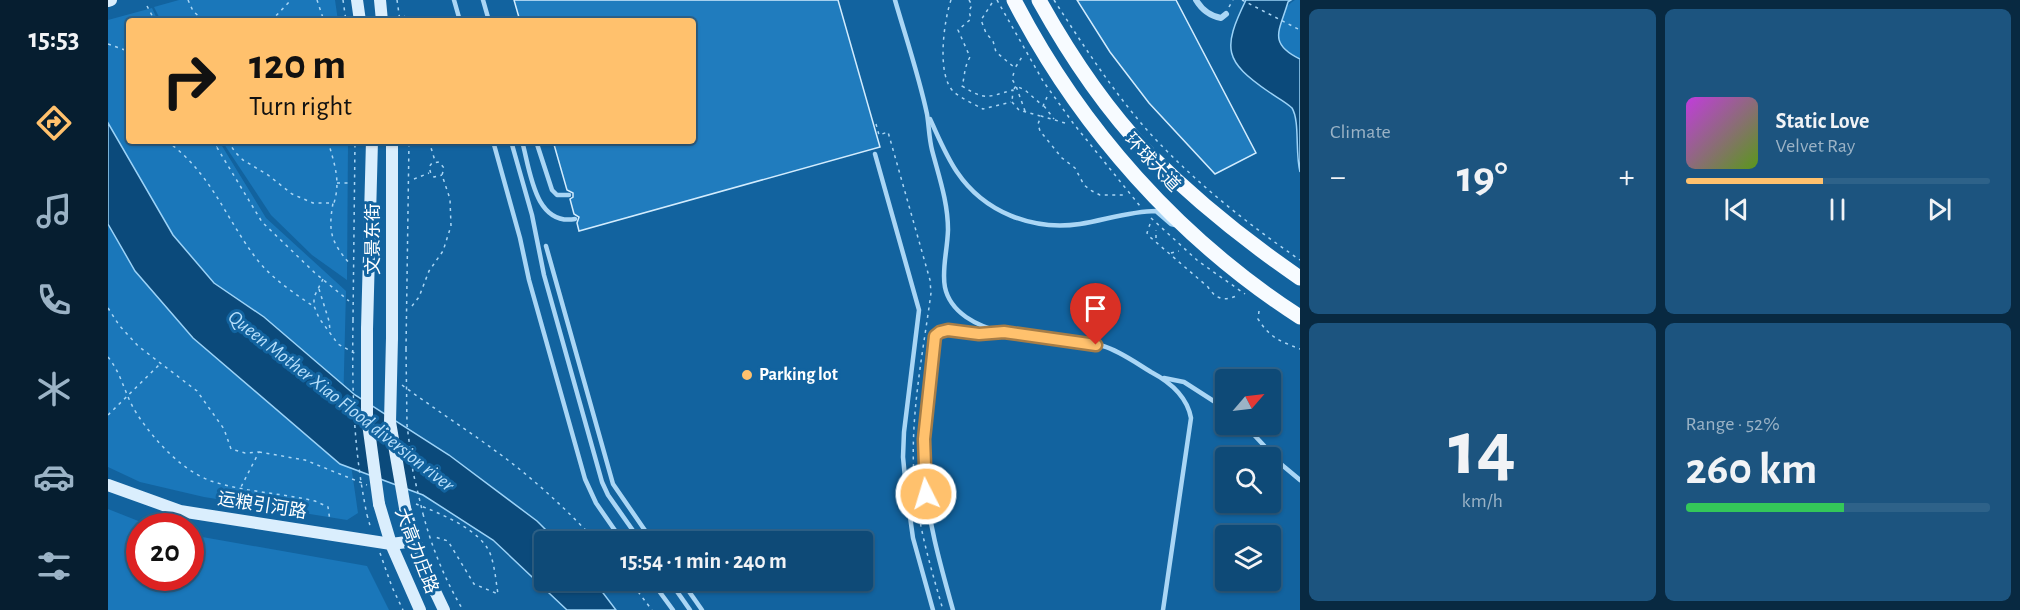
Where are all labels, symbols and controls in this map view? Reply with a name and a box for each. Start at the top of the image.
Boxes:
text: 15:53 [29,25,79,52]
icon: right [150,42,228,120]
text: 120 m [249,44,346,86]
text: Turn right [249,93,352,120]
icon: directions [33,102,75,144]
text: Static Love [1776,110,1869,132]
text: Climate [1330,122,1391,142]
street label: 环球大道 [1121,129,1185,195]
text: Velvet Ray [1776,136,1855,156]
text: 19° [1457,155,1508,200]
text: − [1330,161,1346,194]
text: + [1619,161,1635,194]
icon: music [33,190,75,232]
icon: previous [1720,193,1753,226]
icon: pause [1821,193,1854,226]
icon: next [1923,193,1956,226]
street label: 文景东街 [363,203,383,275]
icon: phone [33,279,75,321]
pin [1070,283,1121,345]
icon: arrive [1079,292,1112,325]
water label: Queen Mother Xiao Flood diversion river [224,307,458,496]
place label: Parking lot [759,366,838,384]
icon: climate [33,368,75,410]
marker: Parking lot [740,368,754,382]
north arrow [1215,369,1281,435]
map controls [1215,369,1281,591]
text: 14 [1449,411,1516,489]
text: Range · 52% [1686,414,1780,434]
button: search [1215,447,1281,513]
text: 260 km [1686,447,1817,492]
icon: car [33,456,75,498]
position arrow [894,462,958,526]
street label: 运粮引河路 [216,488,308,522]
text: km/h [1462,491,1503,511]
street label: 大高力庄路 [391,505,442,596]
speed limit sign: 20 [126,513,204,591]
button: layers [1215,525,1281,591]
icon: filters [33,545,75,587]
text: 15:54 · 1 min · 240 m [620,550,787,572]

